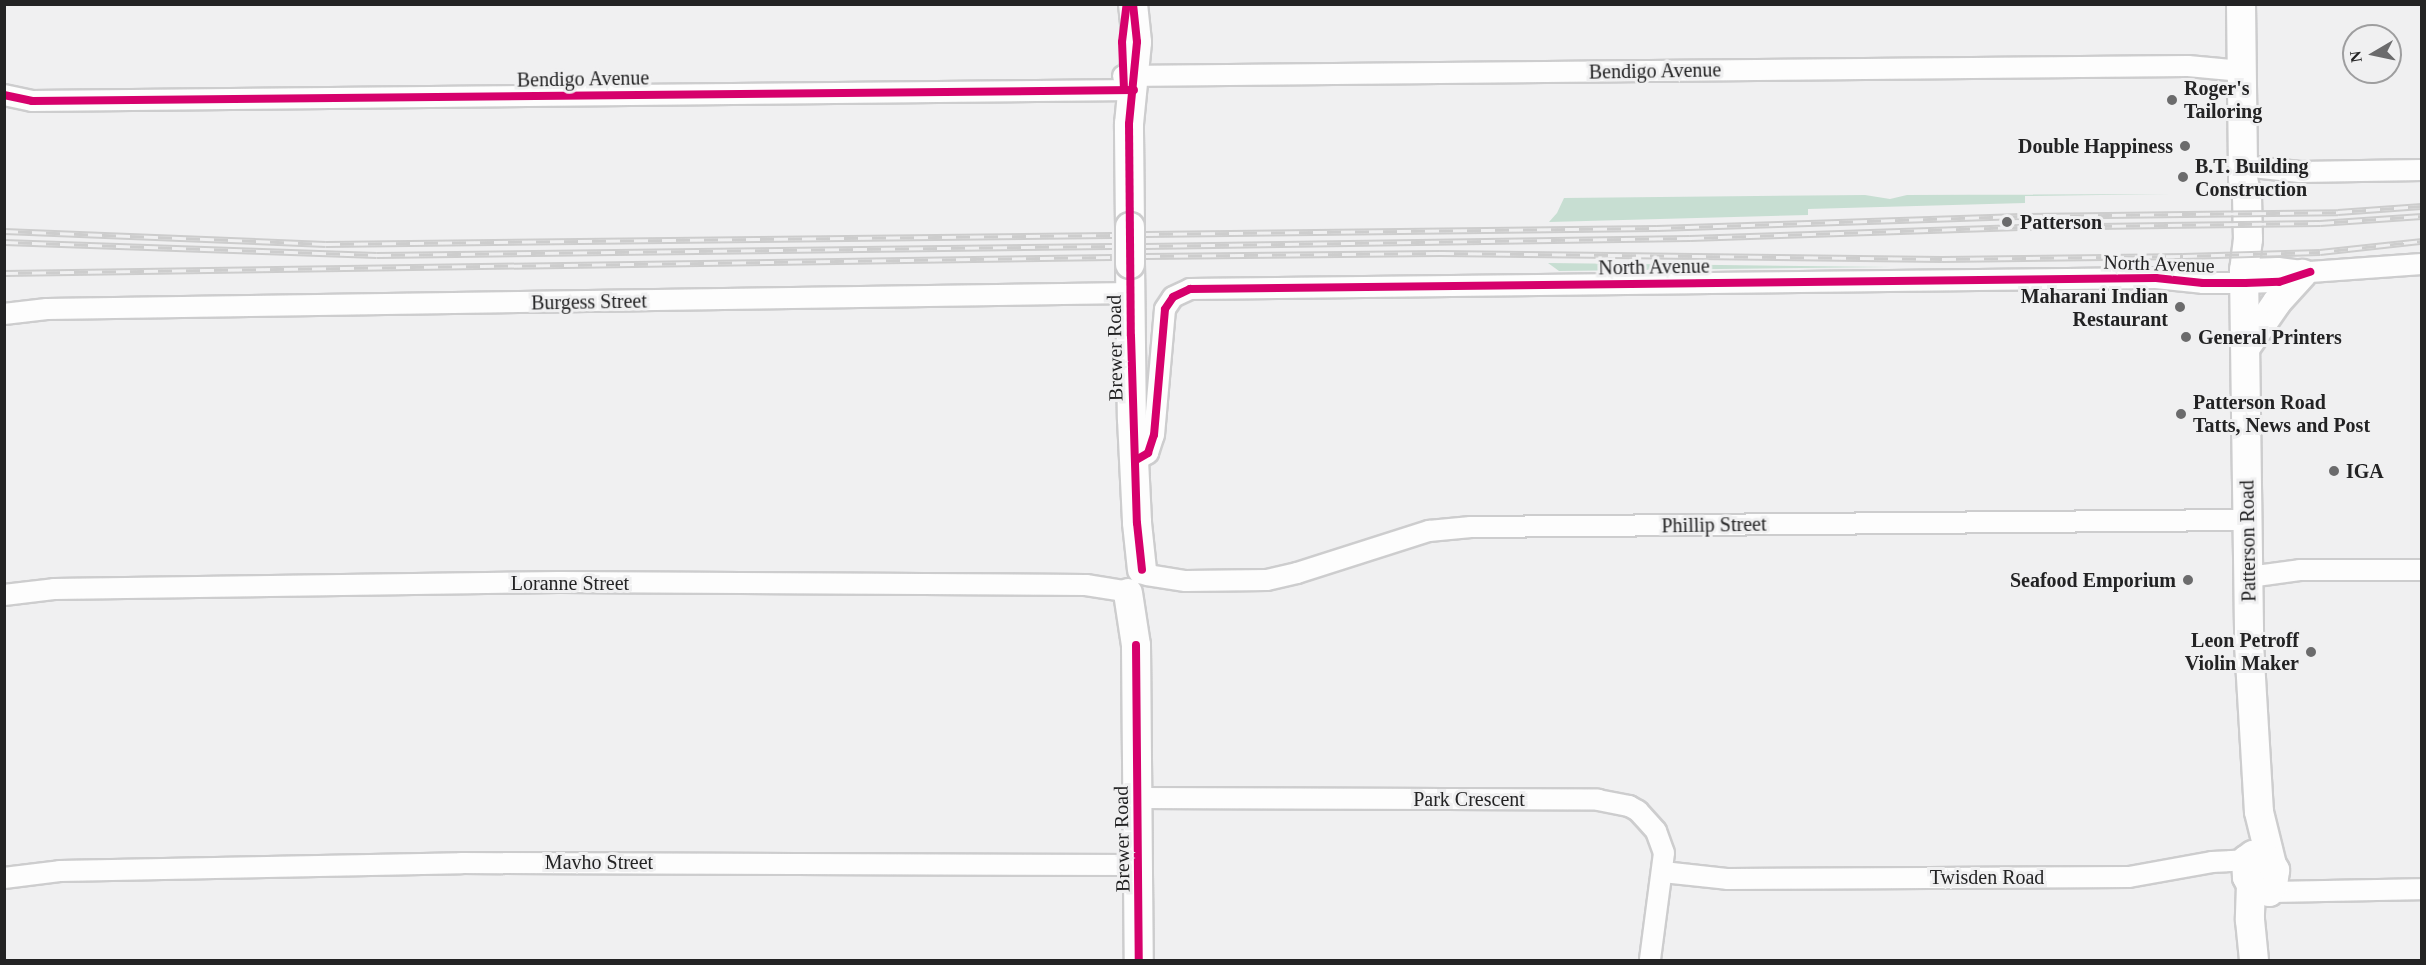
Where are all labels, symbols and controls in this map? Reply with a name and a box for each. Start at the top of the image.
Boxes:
north arrow [2342,24,2402,84]
text: N [2346,50,2365,64]
street label: Bendigo Avenue [1588,58,1722,84]
street label: Bendigo Avenue [516,66,650,92]
place label: Roger's Tailoring [2184,77,2262,124]
marker: Roger's Tailoring [2165,93,2179,107]
place label: Double Happiness [2018,134,2173,158]
marker: Double Happiness [2178,139,2192,153]
place label: B.T. Building Construction [2195,154,2309,201]
marker: B.T. Building Construction [2176,170,2190,184]
place label: Patterson [2020,210,2102,234]
marker: Patterson [1998,213,2016,231]
street label: North Avenue [2102,250,2216,278]
street label: North Avenue [1598,254,1710,280]
place label: Maharani Indian Restaurant [2021,284,2168,331]
street label: Burgess Street [531,289,647,315]
street label: Brewer Road [1102,295,1128,401]
marker: Maharani Indian Restaurant [2173,300,2187,314]
place label: General Printers [2198,325,2342,349]
marker: General Printers [2179,330,2193,344]
place label: Patterson Road Tatts, News and Post [2193,390,2370,437]
marker: Patterson Road Tatts, News and Post [2174,407,2188,421]
place label: IGA [2346,459,2384,483]
marker: IGA [2327,464,2341,478]
street label: Patterson Road [2235,480,2261,602]
street label: Phillip Street [1661,512,1767,538]
place label: Seafood Emporium [2010,568,2176,592]
street label: Loranne Street [511,571,629,595]
marker: Seafood Emporium [2181,573,2195,587]
place label: Leon Petroff Violin Maker [2185,628,2299,675]
marker: Leon Petroff Violin Maker [2304,645,2318,659]
street label: Brewer Road [1109,786,1135,892]
street label: Park Crescent [1413,787,1525,811]
street label: Mavho Street [545,850,653,874]
street label: Twisden Road [1930,865,2044,889]

